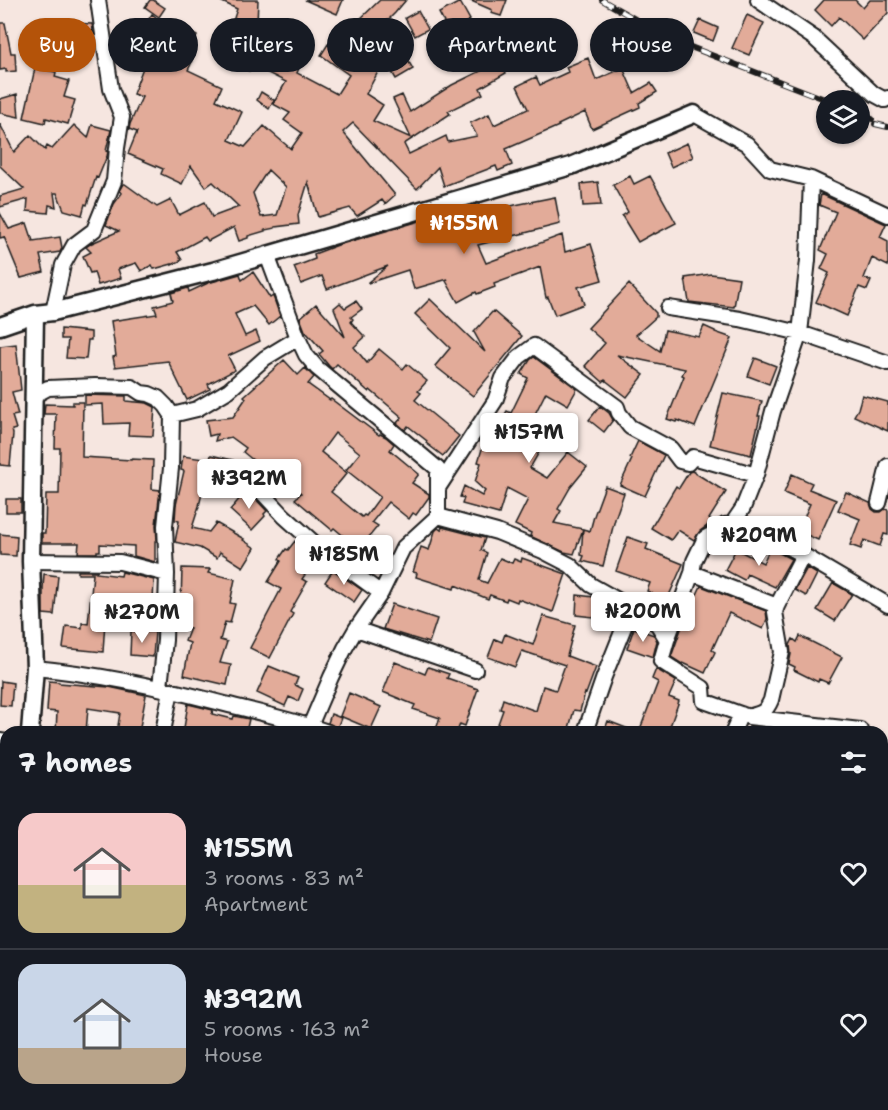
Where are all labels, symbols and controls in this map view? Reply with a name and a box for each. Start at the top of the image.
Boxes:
chip: Buy [18,18,96,72]
chip: Rent [108,18,198,72]
chip: Filters [210,18,315,72]
chip: New [327,18,414,72]
chip: Apartment [426,18,578,72]
chip: House [590,18,694,72]
map controls [816,90,870,144]
button: layers [816,90,870,144]
pin: ₦155M [422,204,506,255]
text: ₦155M [430,210,498,236]
pin: ₦157M [487,413,571,464]
text: ₦157M [494,419,564,445]
pin: ₦392M [207,459,291,510]
text: ₦392M [211,465,287,491]
pin: ₦209M [717,516,801,567]
text: ₦209M [721,522,797,548]
pin: ₦185M [302,535,386,586]
text: ₦185M [309,541,379,567]
pin: ₦200M [601,592,685,643]
pin: ₦270M [100,593,184,644]
text: ₦200M [605,598,681,624]
text: ₦270M [104,599,180,625]
text: 7 homes [18,745,132,780]
icon: filters [837,746,870,779]
text: ₦155M [204,830,293,865]
icon: home [66,837,138,909]
icon: heart [837,857,870,890]
text: 3 rooms · 83 m² [204,865,364,891]
text: Apartment [204,891,308,917]
text: ₦392M [204,981,302,1016]
icon: home [66,988,138,1060]
icon: heart [837,1008,870,1041]
text: 5 rooms · 163 m² [204,1016,370,1042]
text: House [204,1042,263,1068]

